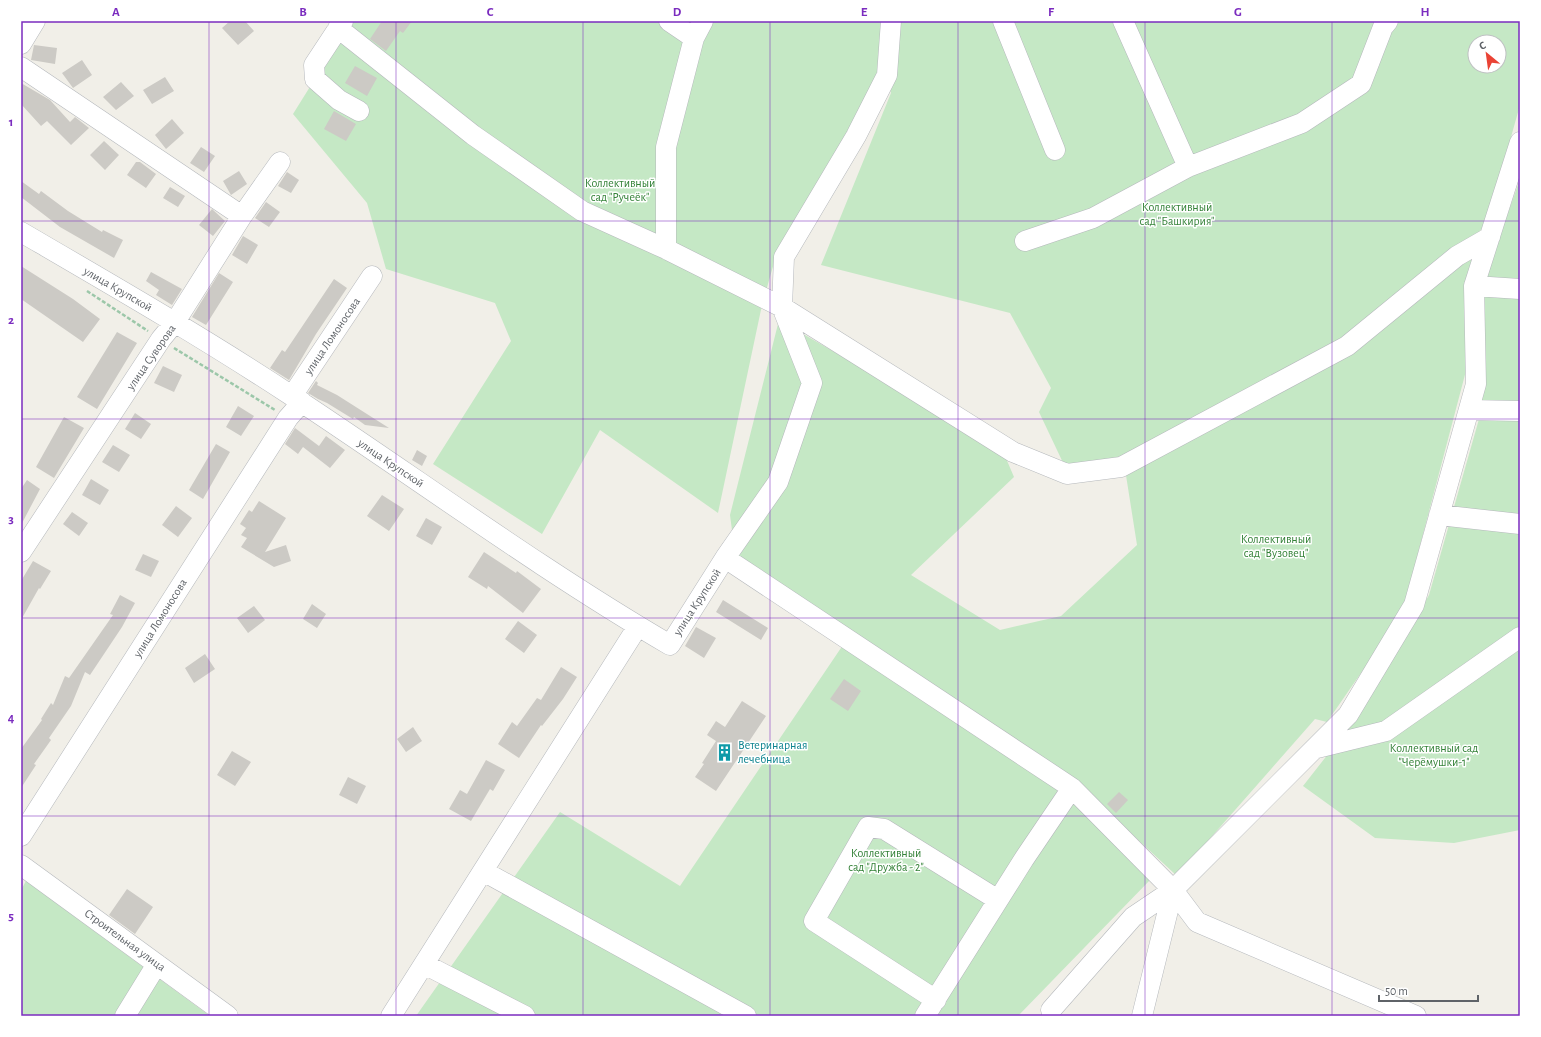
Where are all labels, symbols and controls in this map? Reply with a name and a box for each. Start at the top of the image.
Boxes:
text: A [112,6,120,19]
text: B [299,6,307,19]
text: C [487,6,494,19]
text: D [673,6,682,19]
text: E [861,6,868,19]
text: F [1048,6,1055,19]
text: G [1234,6,1242,19]
text: H [1420,6,1430,19]
north arrow [1467,34,1507,74]
text: С [1477,39,1488,52]
text: 1 [9,116,13,129]
park label: Коллективный сад "Ручеёк" [585,177,655,204]
park label: Коллективный сад "Башкирия" [1140,201,1214,227]
street label: улица Крупской [80,264,154,314]
street label: улица Ломоносова [301,295,363,378]
text: 2 [8,314,14,327]
street label: улица Суворова [124,322,179,393]
street label: улица Крупской [354,436,426,490]
text: 3 [8,513,14,526]
park label: Коллективный сад "Вузовец" [1241,533,1311,560]
street label: улица Крупской [671,567,724,639]
street label: улица Ломоносова [131,576,190,661]
text: 4 [8,712,15,725]
place label: Ветеринарная лечебница [738,739,807,765]
building icon: Ветеринарная лечебница [715,742,735,762]
park label: Коллективный сад "Черёмушки-1" [1390,742,1478,769]
park label: Коллективный сад "Дружба - 2" [848,847,924,874]
street label: Строительная улица [82,907,168,974]
text: 5 [8,910,14,923]
scale bar [1379,977,1478,1003]
text: 50 m [1385,985,1408,997]

